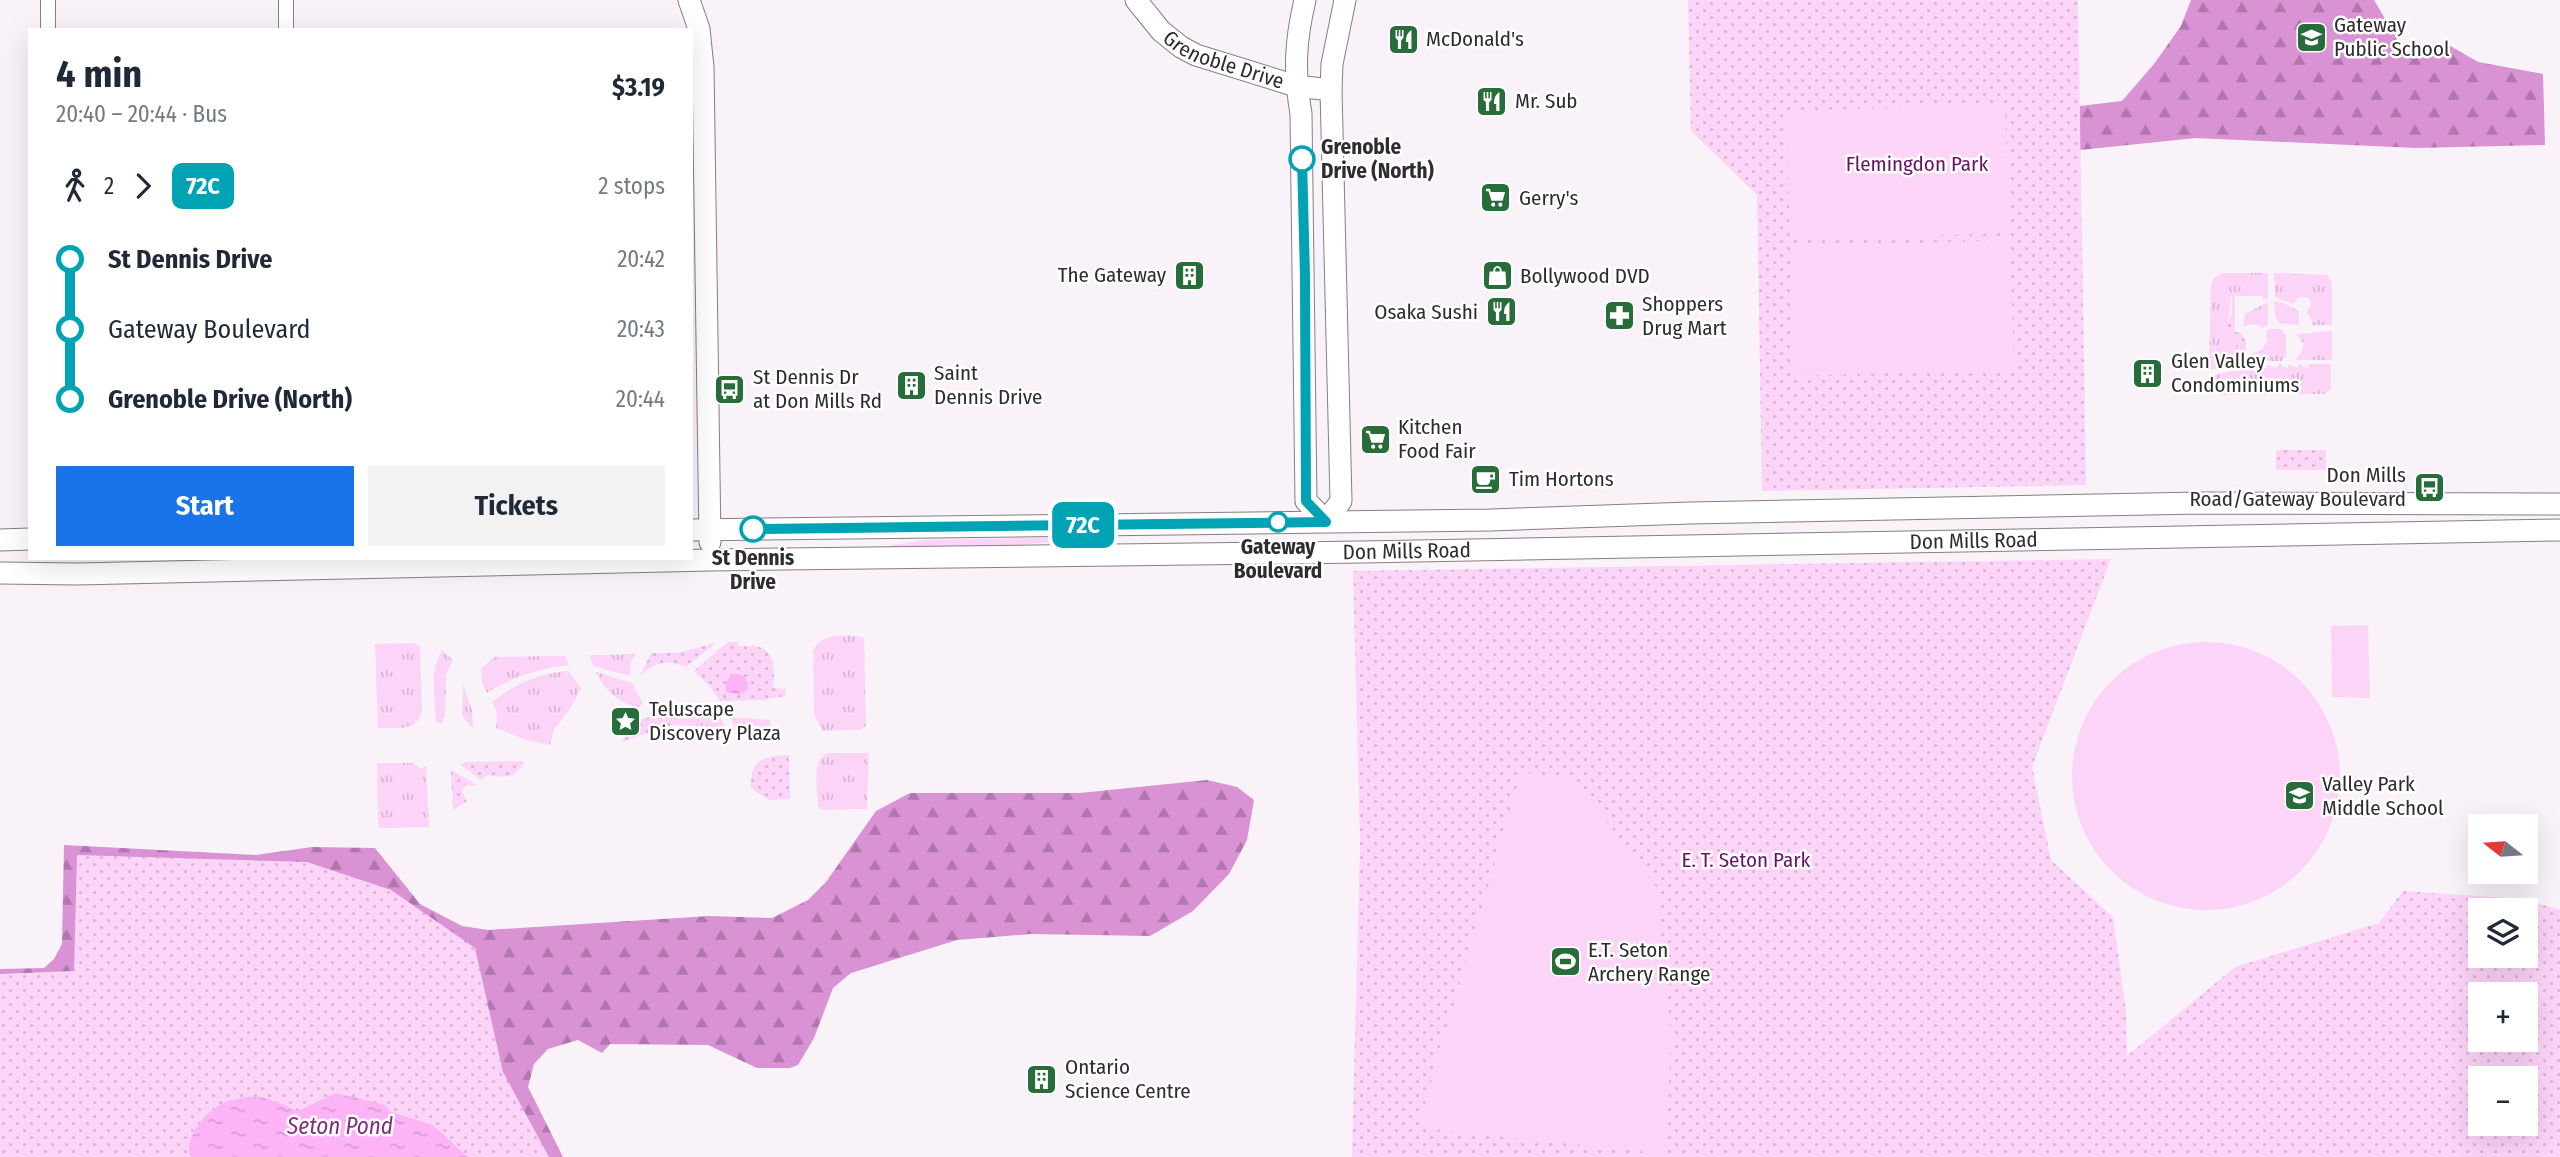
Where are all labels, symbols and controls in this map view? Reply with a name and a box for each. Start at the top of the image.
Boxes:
place label: Gateway Public School [2334,12,2450,62]
school or university icon: Gateway Public School [2294,20,2328,54]
restaurant icon: McDonald's [1386,22,1420,56]
street label: Grenoble Drive [1158,25,1287,94]
place label: McDonald's [1426,26,1524,52]
text: 4 min [56,51,142,97]
text: $3.19 [612,72,665,103]
restaurant icon: Mr. Sub [1475,84,1509,118]
place label: Mr. Sub [1515,88,1578,114]
text: 20:40 – 20:44 · Bus [56,100,227,128]
place label: Grenoble Drive (North) [1321,134,1434,184]
marker: Grenoble Drive (North) [1289,146,1315,172]
park label: Flemingdon Park [1846,151,1988,177]
icon: walk [56,167,94,205]
icon: forward [124,167,162,205]
text: 2 [104,172,114,200]
text: 72C [186,172,220,200]
text: 2 stops [598,172,665,200]
supermarket icon: Gerry's [1479,181,1513,215]
place label: Gerry's [1519,185,1578,211]
text: St Dennis Drive [108,244,272,275]
text: 20:42 [617,245,665,273]
building icon: The Gateway [1172,258,1206,292]
shop icon: Bollywood DVD [1480,259,1514,293]
place label: The Gateway [1058,262,1167,288]
place label: Bollywood DVD [1520,263,1650,289]
place label: Shoppers Drug Mart [1642,291,1727,341]
restaurant icon: Osaka Sushi [1484,295,1518,329]
place label: Osaka Sushi [1374,299,1478,325]
pharmacy icon: Shoppers Drug Mart [1602,299,1636,333]
text: Gateway Boulevard [108,314,311,345]
text: 20:43 [617,315,665,343]
place label: Glen Valley Condominiums [2171,348,2300,398]
building icon: Glen Valley Condominiums [2131,356,2165,390]
place label: Saint Dennis Drive [934,360,1042,410]
place label: St Dennis Dr at Don Mills Rd [753,364,882,414]
building icon: Saint Dennis Drive [894,368,928,402]
bus stop icon: St Dennis Dr at Don Mills Rd [713,372,747,406]
text: Grenoble Drive (North) [108,384,352,415]
text: 20:44 [616,385,665,413]
place label: Kitchen Food Fair [1398,414,1476,464]
supermarket icon: Kitchen Food Fair [1358,422,1392,456]
cafe icon: Tim Hortons [1469,462,1503,496]
place label: Don Mills Road/Gateway Boulevard [2189,462,2406,512]
button: Start [56,466,354,546]
button: Tickets [368,466,665,546]
place label: Tim Hortons [1509,466,1614,492]
bus stop icon: Don Mills Road/Gateway Boulevard [2412,470,2446,504]
line badge: 72C [1043,502,1123,548]
text: 72C [1066,511,1100,539]
marker: Gateway Boulevard [1268,512,1288,532]
marker: St Dennis Drive [740,516,766,542]
street label: Don Mills Road [1909,527,2038,555]
place label: Gateway Boulevard [1234,534,1322,584]
street label: Don Mills Road [1343,537,1471,565]
place label: St Dennis Drive [712,545,794,595]
place label: Teluscape Discovery Plaza [649,696,781,746]
place icon: Teluscape Discovery Plaza [609,704,643,738]
place label: Valley Park Middle School [2322,771,2444,821]
school or university icon: Valley Park Middle School [2282,779,2316,813]
north arrow [2468,814,2538,884]
map controls [2468,814,2538,1136]
park label: E. T. Seton Park [1682,847,1811,873]
button: layers [2468,898,2538,968]
place label: E.T. Seton Archery Range [1588,937,1710,987]
sports icon: E.T. Seton Archery Range [1548,945,1582,979]
button: + [2468,982,2538,1052]
place label: Ontario Science Centre [1065,1054,1191,1104]
building icon: Ontario Science Centre [1025,1062,1059,1096]
button: − [2468,1066,2538,1136]
water label: Seton Pond [286,1112,393,1140]

